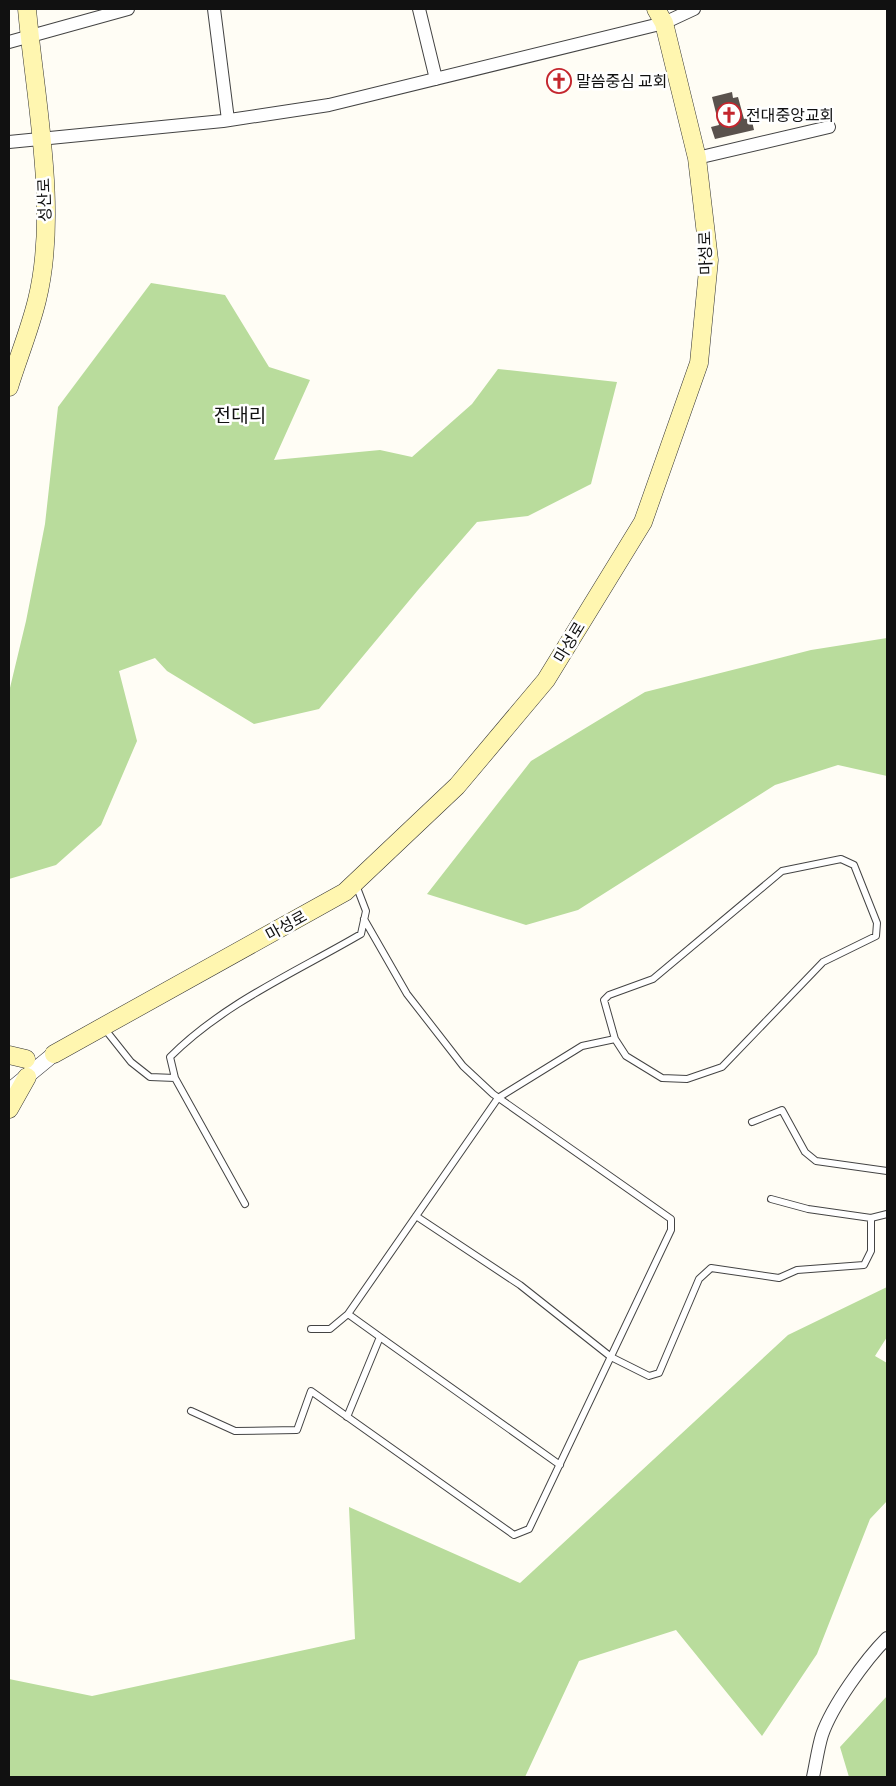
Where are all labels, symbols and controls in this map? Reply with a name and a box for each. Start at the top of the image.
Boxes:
church icon: 말씀중심 교회 [546,68,572,94]
place label: 말씀중심 교회 [576,68,668,92]
church icon: 전대중앙교회 [716,102,742,128]
place label: 전대중앙교회 [746,102,834,126]
street label: 성산로 [30,177,56,223]
street label: 마성로 [691,230,717,276]
district label: 전대리 [214,400,266,428]
street label: 마성로 [546,616,590,667]
street label: 마성로 [260,903,311,945]

